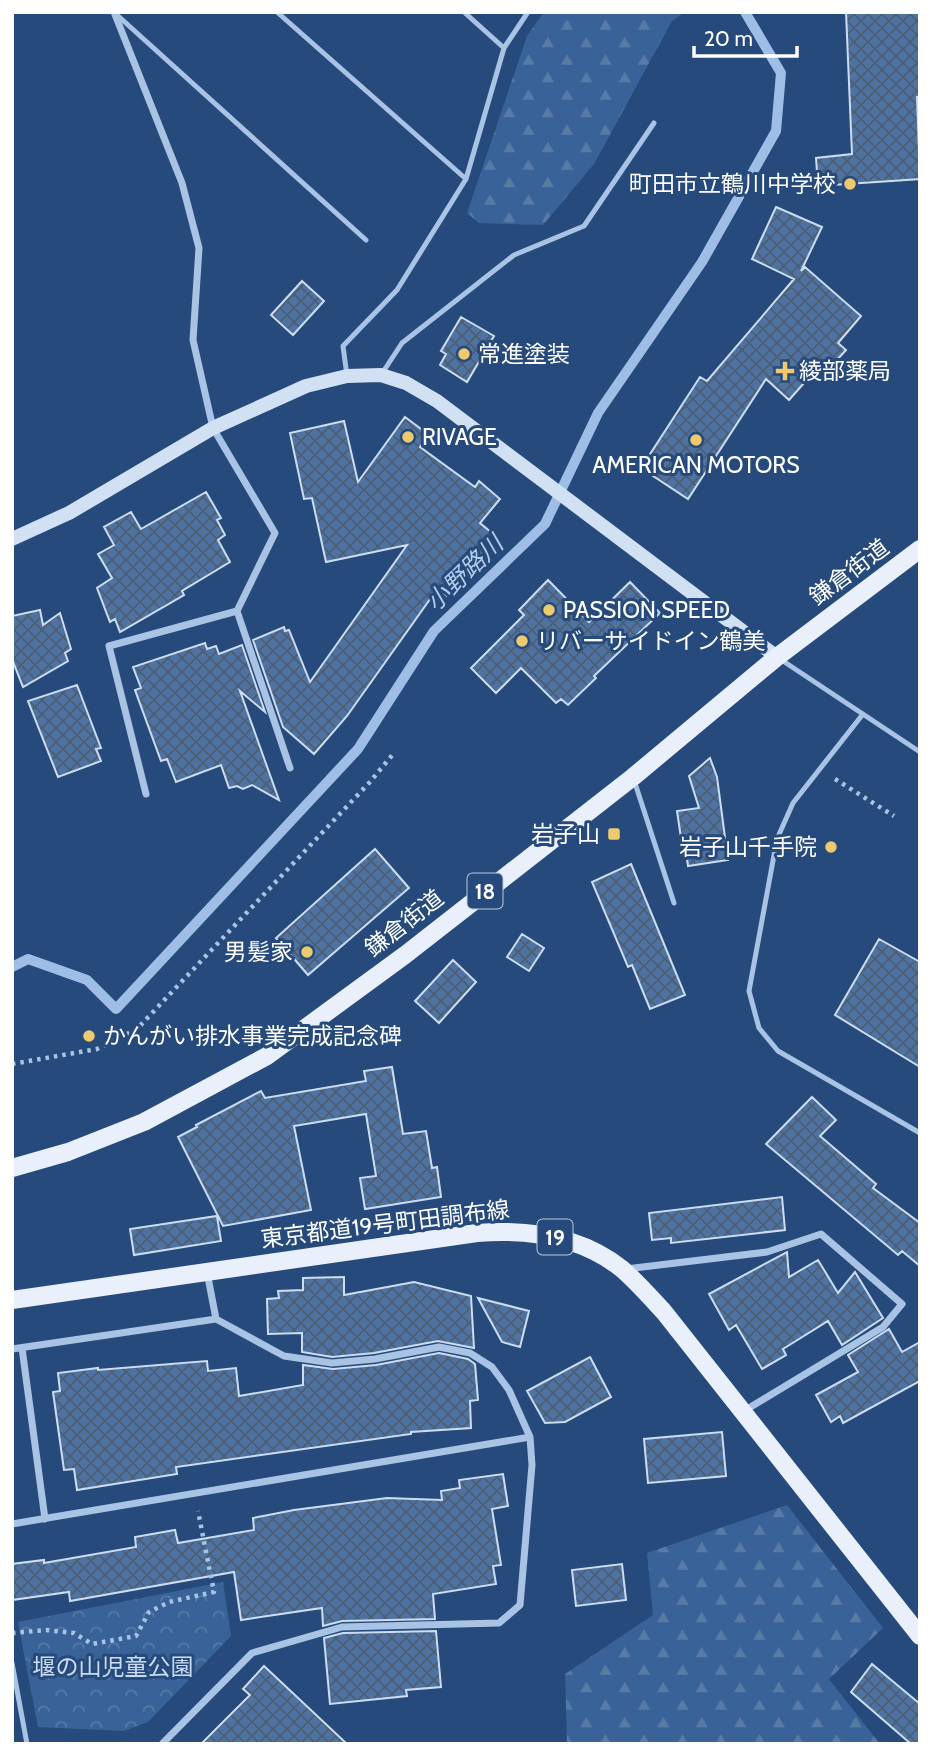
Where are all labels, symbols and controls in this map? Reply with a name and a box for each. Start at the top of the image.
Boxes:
scale bar [694,14,797,58]
text: 20 m [704,26,753,51]
place label: 町田市立鶴川中学校 [629,170,836,198]
marker: 町田市立鶴川中学校 [842,176,858,192]
place label: 常進塗装 [478,340,570,368]
marker: 常進塗装 [456,346,472,362]
place label: 綾部薬局 [799,357,891,385]
marker: 綾部薬局 [777,363,793,379]
place label: RIVAGE [422,423,497,451]
marker: RIVAGE [400,429,416,445]
marker: AMERICAN MOTORS [688,432,704,448]
place label: AMERICAN MOTORS [592,451,800,479]
water label: 小野路川 [419,527,511,617]
street label: 鎌倉街道 [804,533,894,611]
place label: PASSION SPEED [563,596,730,624]
marker: PASSION SPEED [541,602,557,618]
place label: リバーサイドイン鶴美 [536,627,766,655]
marker: リバーサイドイン鶴美 [514,633,530,649]
place label: 岩子山 [531,820,600,848]
marker: 岩子山 [606,826,622,842]
place label: 岩子山千手院 [679,833,817,861]
marker: 岩子山千手院 [823,839,839,855]
road number: 18 [468,874,503,908]
street label: 鎌倉街道 [359,884,449,962]
place label: 男髪家 [224,938,293,966]
marker: 男髪家 [299,944,315,960]
place label: かんがい排水事業完成記念碑 [103,1022,402,1050]
marker: かんがい排水事業完成記念碑 [81,1028,97,1044]
street label: 東京都道19号町田調布線 [259,1195,511,1253]
road number: 19 [538,1220,572,1254]
park label: 堰の山児童公園 [33,1653,194,1681]

